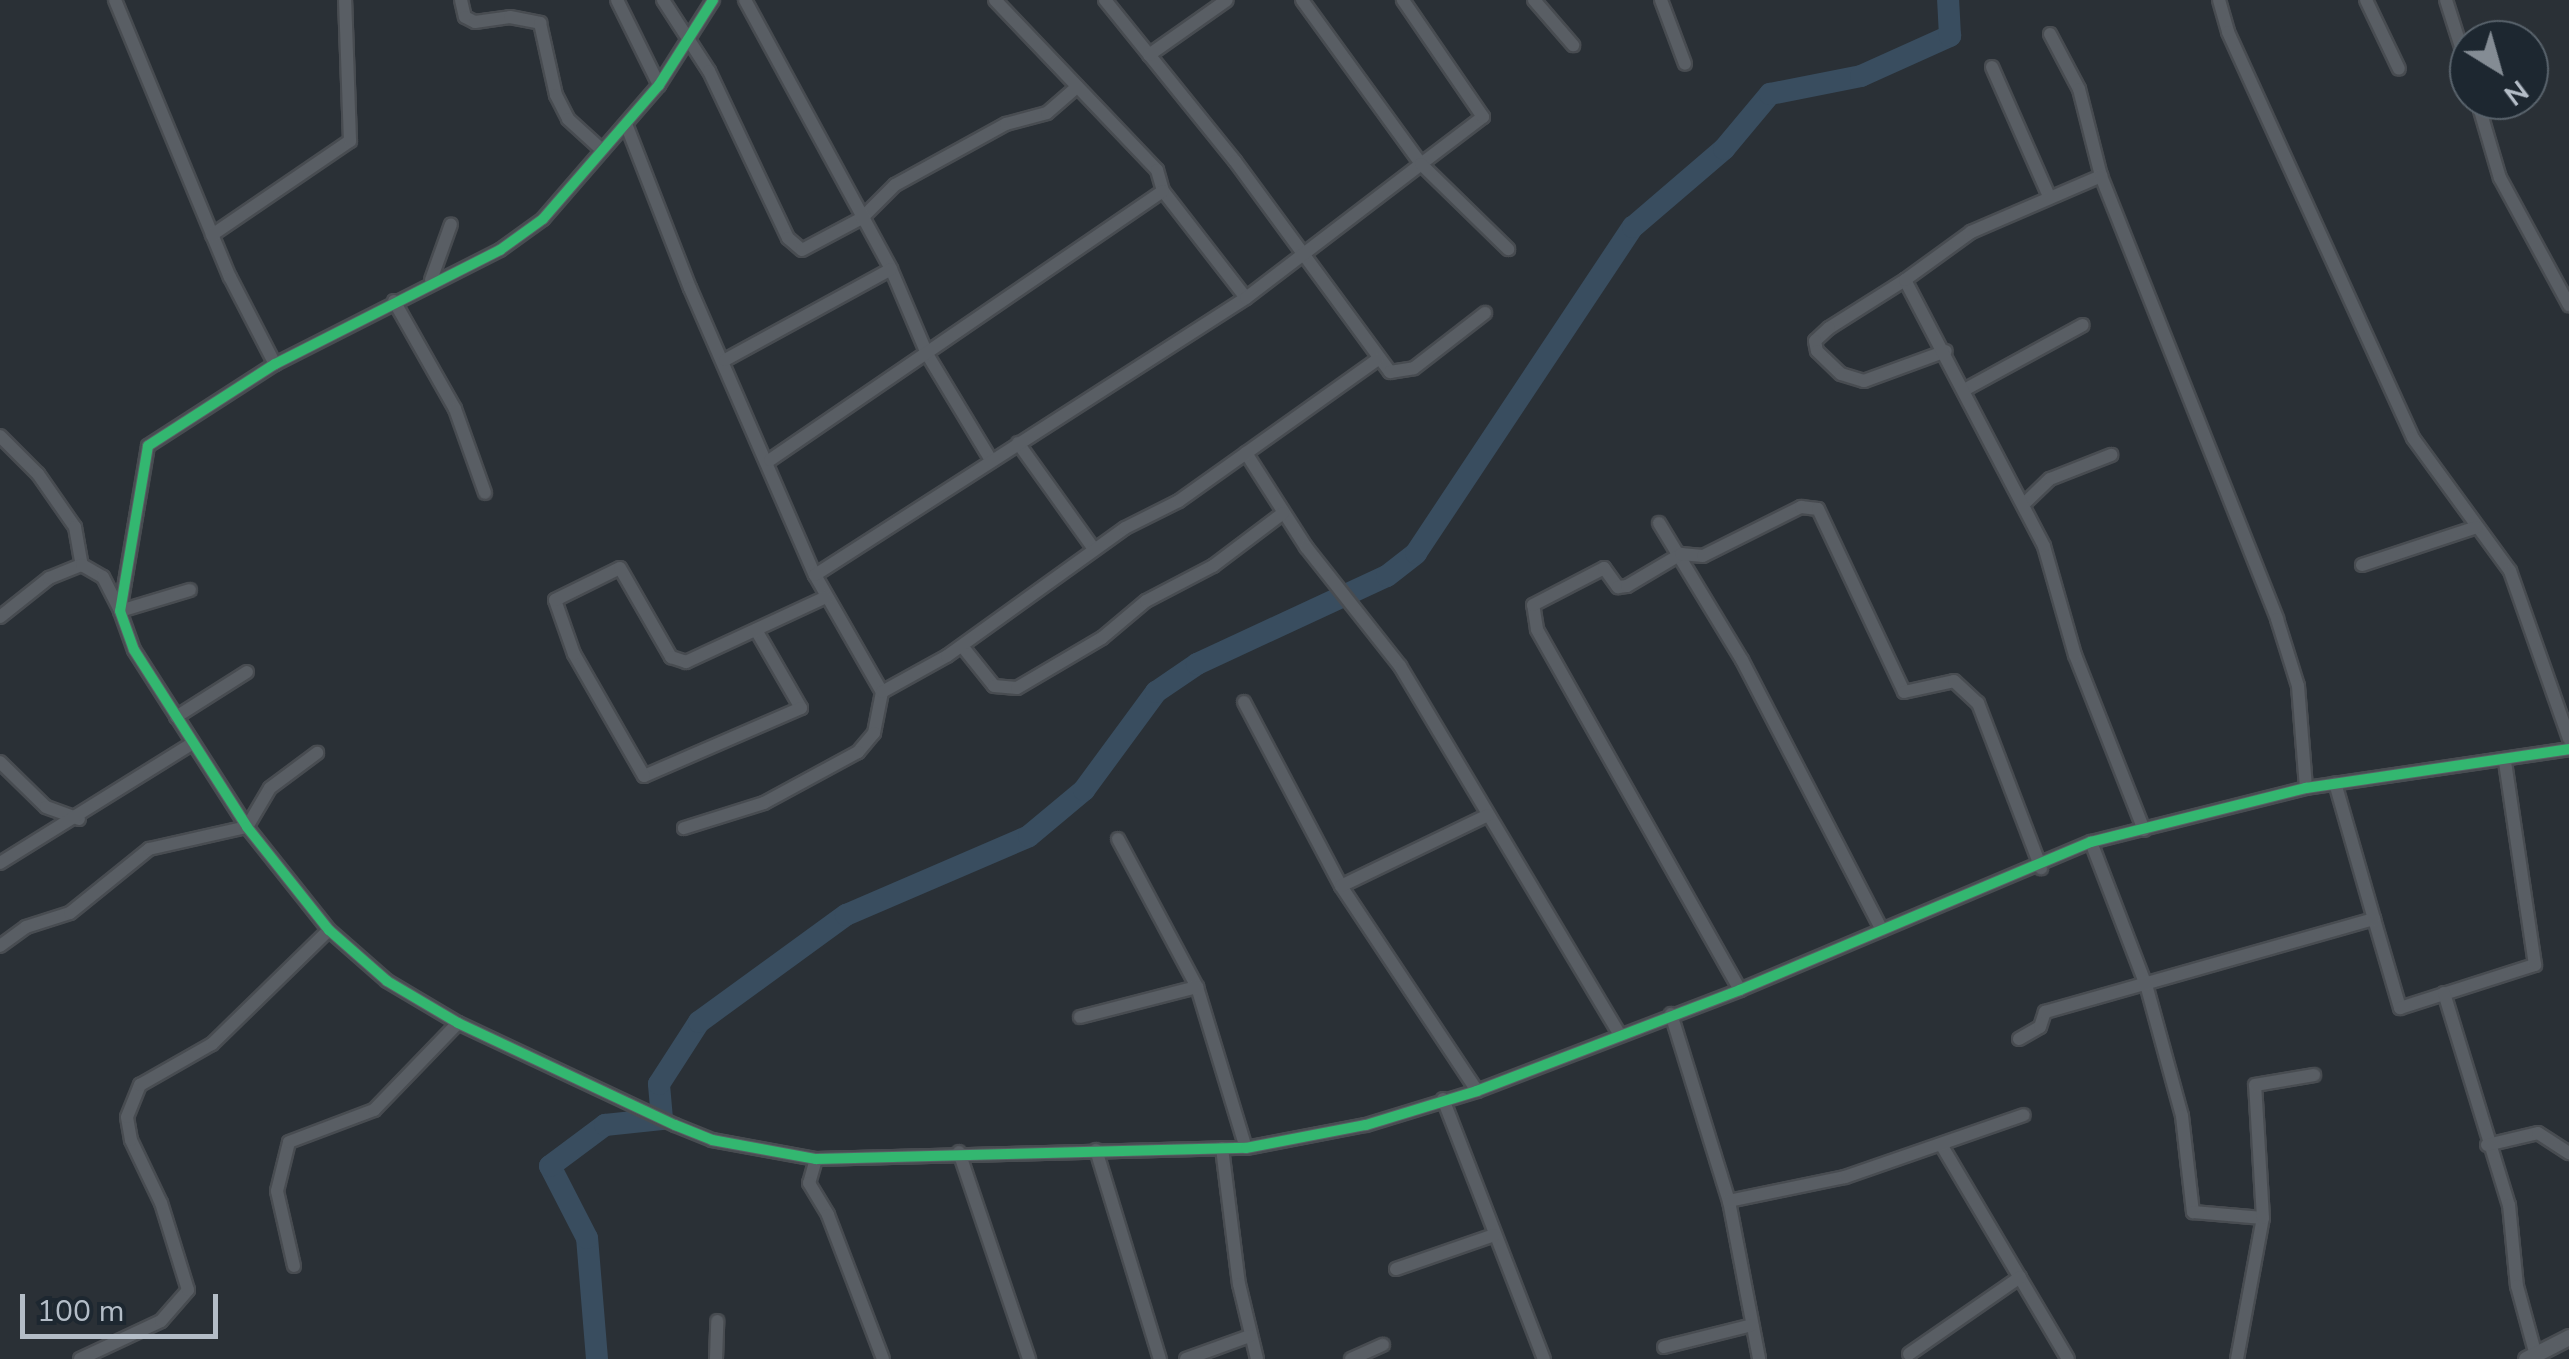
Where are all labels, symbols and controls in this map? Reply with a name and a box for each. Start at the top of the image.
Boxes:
north arrow [2449,20,2549,120]
text: N [2496,71,2536,114]
scale bar [25,1274,222,1336]
text: 100 m [37,1291,124,1332]

